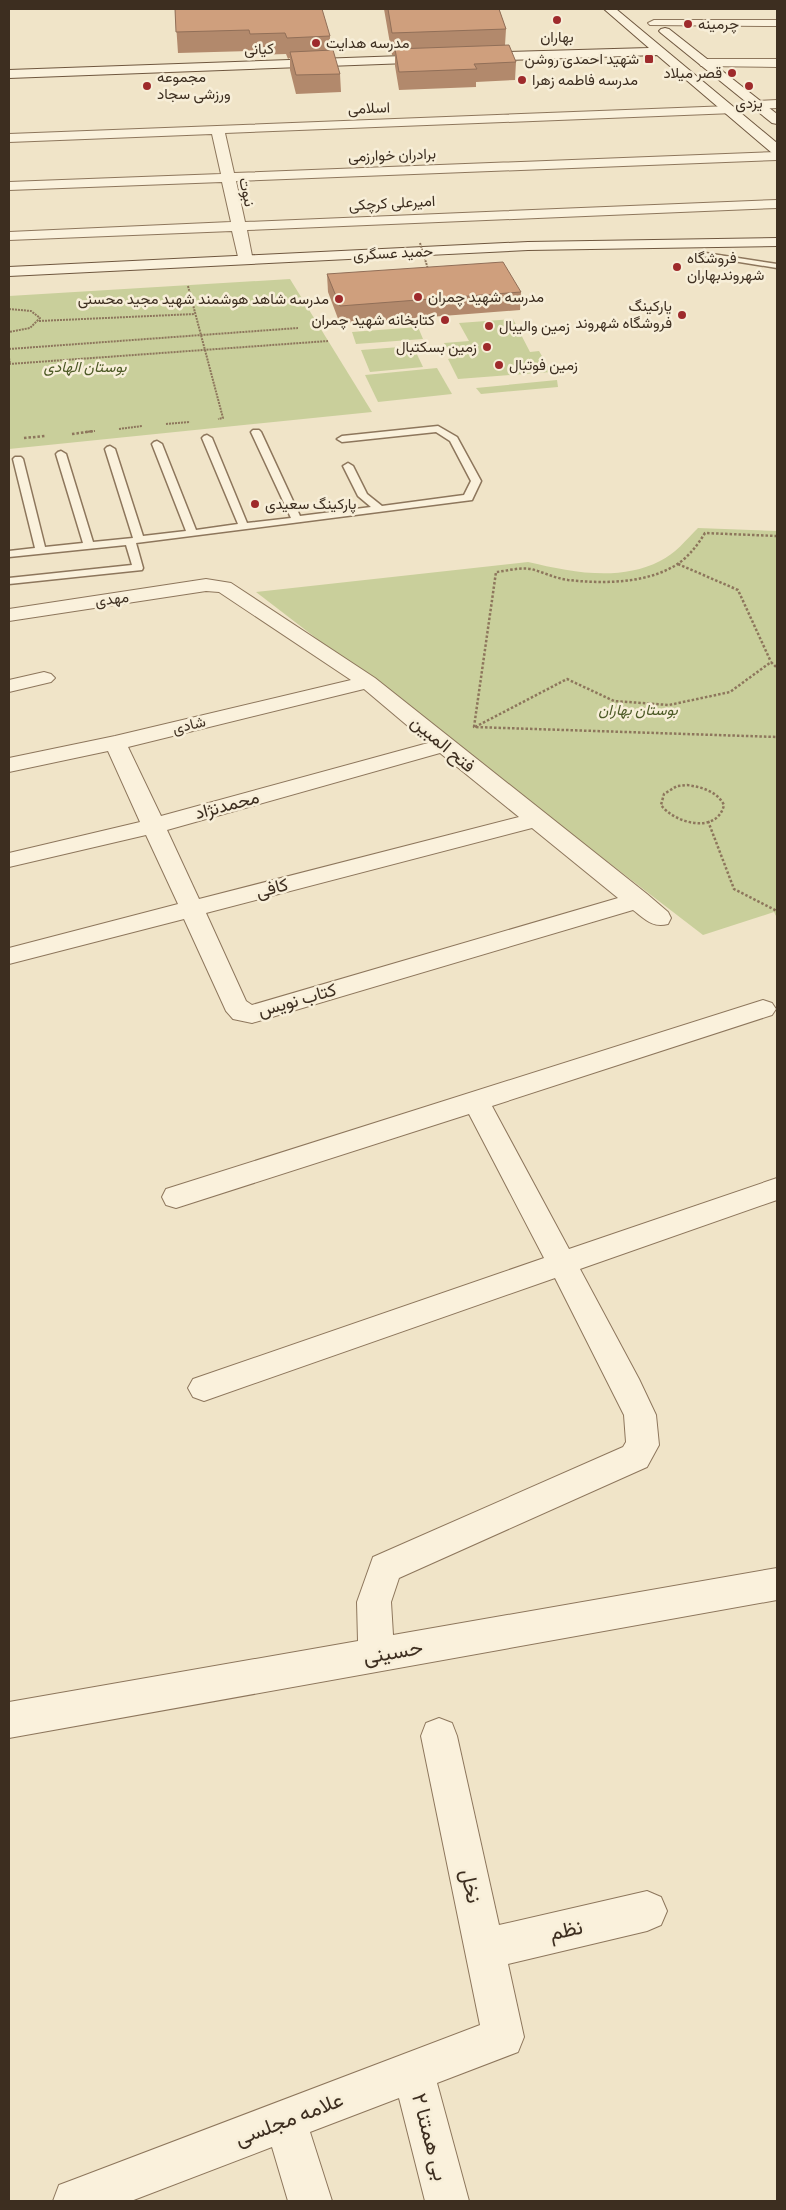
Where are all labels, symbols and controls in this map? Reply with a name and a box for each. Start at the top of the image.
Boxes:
marker: بهاران [551,14,563,26]
place label: چرمینه [698,15,739,34]
marker: چرمینه [682,18,694,30]
place label: بهاران [540,28,574,46]
place label: مدرسه هدایت [326,34,409,52]
marker: مدرسه هدایت [310,37,322,49]
street label: کیانی [244,39,275,60]
place label: شهید احمدی روشن [525,50,639,69]
marker: شهید احمدی روشن [643,53,655,65]
place label: قصر میلاد [663,64,722,82]
marker: قصر میلاد [726,67,738,79]
place label: مجموعه ورزشی سجاد [157,68,231,104]
place label: مدرسه فاطمه زهرا [532,71,638,89]
marker: مدرسه فاطمه زهرا [516,74,528,86]
marker: مجموعه ورزشی سجاد [141,80,153,92]
marker: یزدی [743,80,755,92]
place label: یزدی [735,94,763,113]
street label: اسلامی [348,98,391,119]
street label: برادران خوارزمی [348,144,436,167]
street label: نبوت [235,176,259,208]
street label: امیرعلی کرچکی [348,192,436,215]
street label: حمید عسگری [353,242,433,265]
place label: فروشگاه شهروندبهاران [687,249,765,284]
marker: فروشگاه شهروندبهاران [671,261,683,273]
place label: مدرسه شهید چمران [428,288,544,307]
place label: مدرسه شاهد هوشمند شهید مجید محسنی [78,290,329,309]
marker: مدرسه شهید چمران [412,291,424,303]
marker: مدرسه شاهد هوشمند شهید مجید محسنی [333,293,345,305]
place label: پارکینگ فروشگاه شهروند [575,297,672,332]
marker: پارکینگ فروشگاه شهروند [676,309,688,321]
place label: کتابخانه شهید چمران [311,311,435,330]
marker: کتابخانه شهید چمران [439,314,451,326]
place label: زمین والیبال [499,317,570,336]
marker: زمین والیبال [483,320,495,332]
place label: زمین بسکتبال [396,338,477,357]
marker: زمین بسکتبال [481,341,493,353]
place label: زمین فوتبال [509,356,578,375]
park label: بوستان الهادی [43,358,127,376]
marker: زمین فوتبال [493,359,505,371]
place label: پارکینگ سعیدی [265,495,356,514]
marker: پارکینگ سعیدی [249,498,261,510]
street label: مهدی [94,588,130,611]
park label: بوستان بهاران [598,701,678,719]
street label: فتح المبین [406,711,480,778]
street label: شادی [171,712,208,739]
street label: محمدنژاد [192,786,262,824]
street label: کافی [253,873,291,903]
street label: کتاب نویس [255,978,339,1022]
street label: حسینی [361,1634,425,1669]
street label: نخل [456,1866,487,1905]
street label: نظم [547,1914,585,1947]
street label: علامه مجلسی [231,2086,347,2151]
street label: بی همتنا ۲ [407,2090,454,2183]

